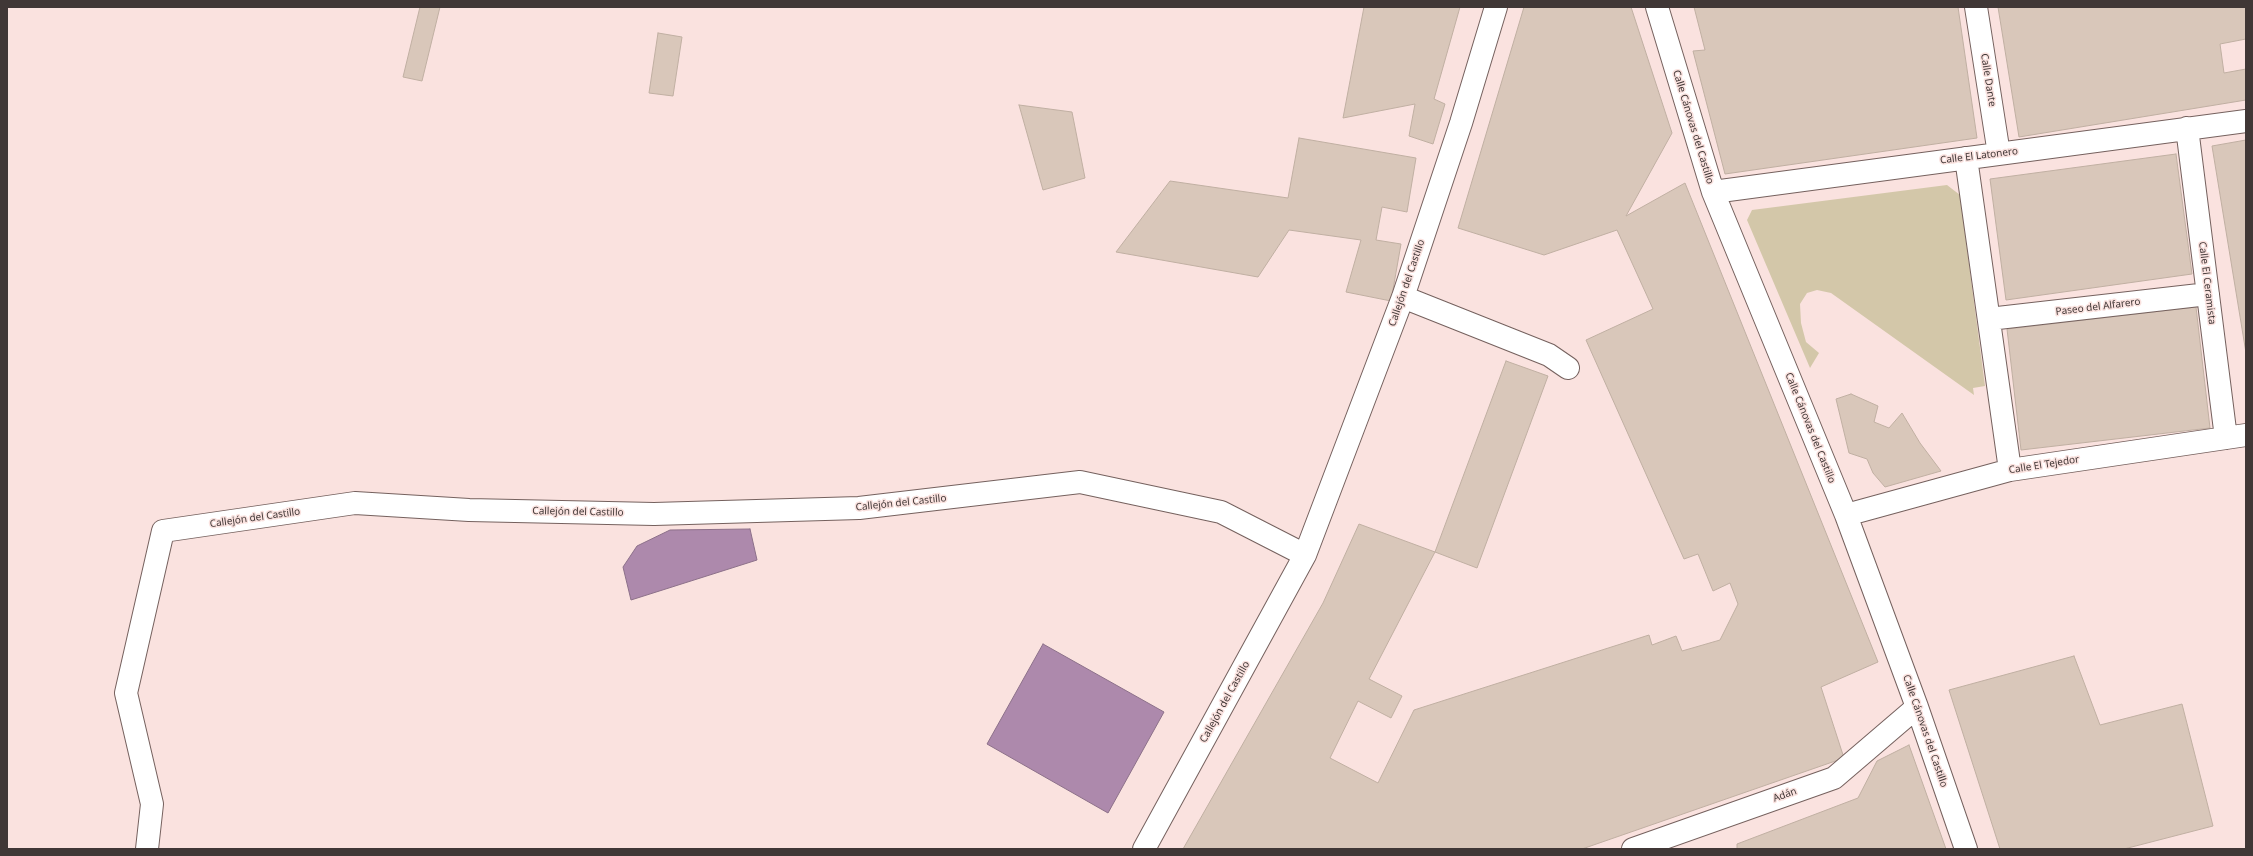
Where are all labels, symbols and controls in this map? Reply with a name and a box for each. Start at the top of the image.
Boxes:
street label: Calle Dante [1978,53,1998,107]
street label: Calle Cánovas del Castillo [1670,69,1716,185]
street label: Calle El Latonero [1939,145,2019,167]
street label: Callejón del Castillo [1386,238,1428,328]
street label: Calle El Ceramista [2196,241,2218,325]
street label: Paseo del Alfarero [2055,296,2141,318]
street label: Calle Cánovas del Castillo [1782,371,1838,485]
street label: Calle El Tejedor [2008,454,2080,476]
street label: Callejón del Castillo [855,492,947,514]
street label: Callejón del Castillo [532,505,624,519]
street label: Callejón del Castillo [209,506,301,530]
street label: Callejón del Castillo [1198,659,1252,745]
street label: Calle Cánovas del Castillo [1900,673,1950,789]
street label: Adán [1772,785,1798,805]

